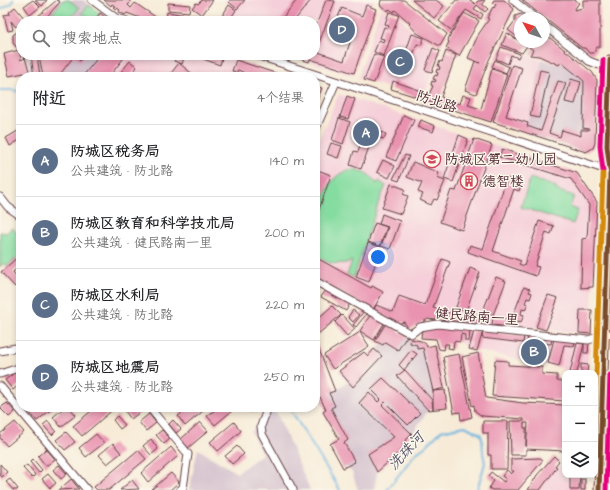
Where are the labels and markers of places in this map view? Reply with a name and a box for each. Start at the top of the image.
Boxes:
pin: D [329,15,355,45]
pin: C [387,47,413,77]
pin: A [353,118,379,148]
school or university icon: 防城区第二幼儿园 [422,149,442,169]
place label: 防城区第二幼儿园 [445,150,557,170]
building icon: 德智楼 [459,171,479,191]
place label: 德智楼 [482,172,524,192]
pin: B [521,337,547,367]

